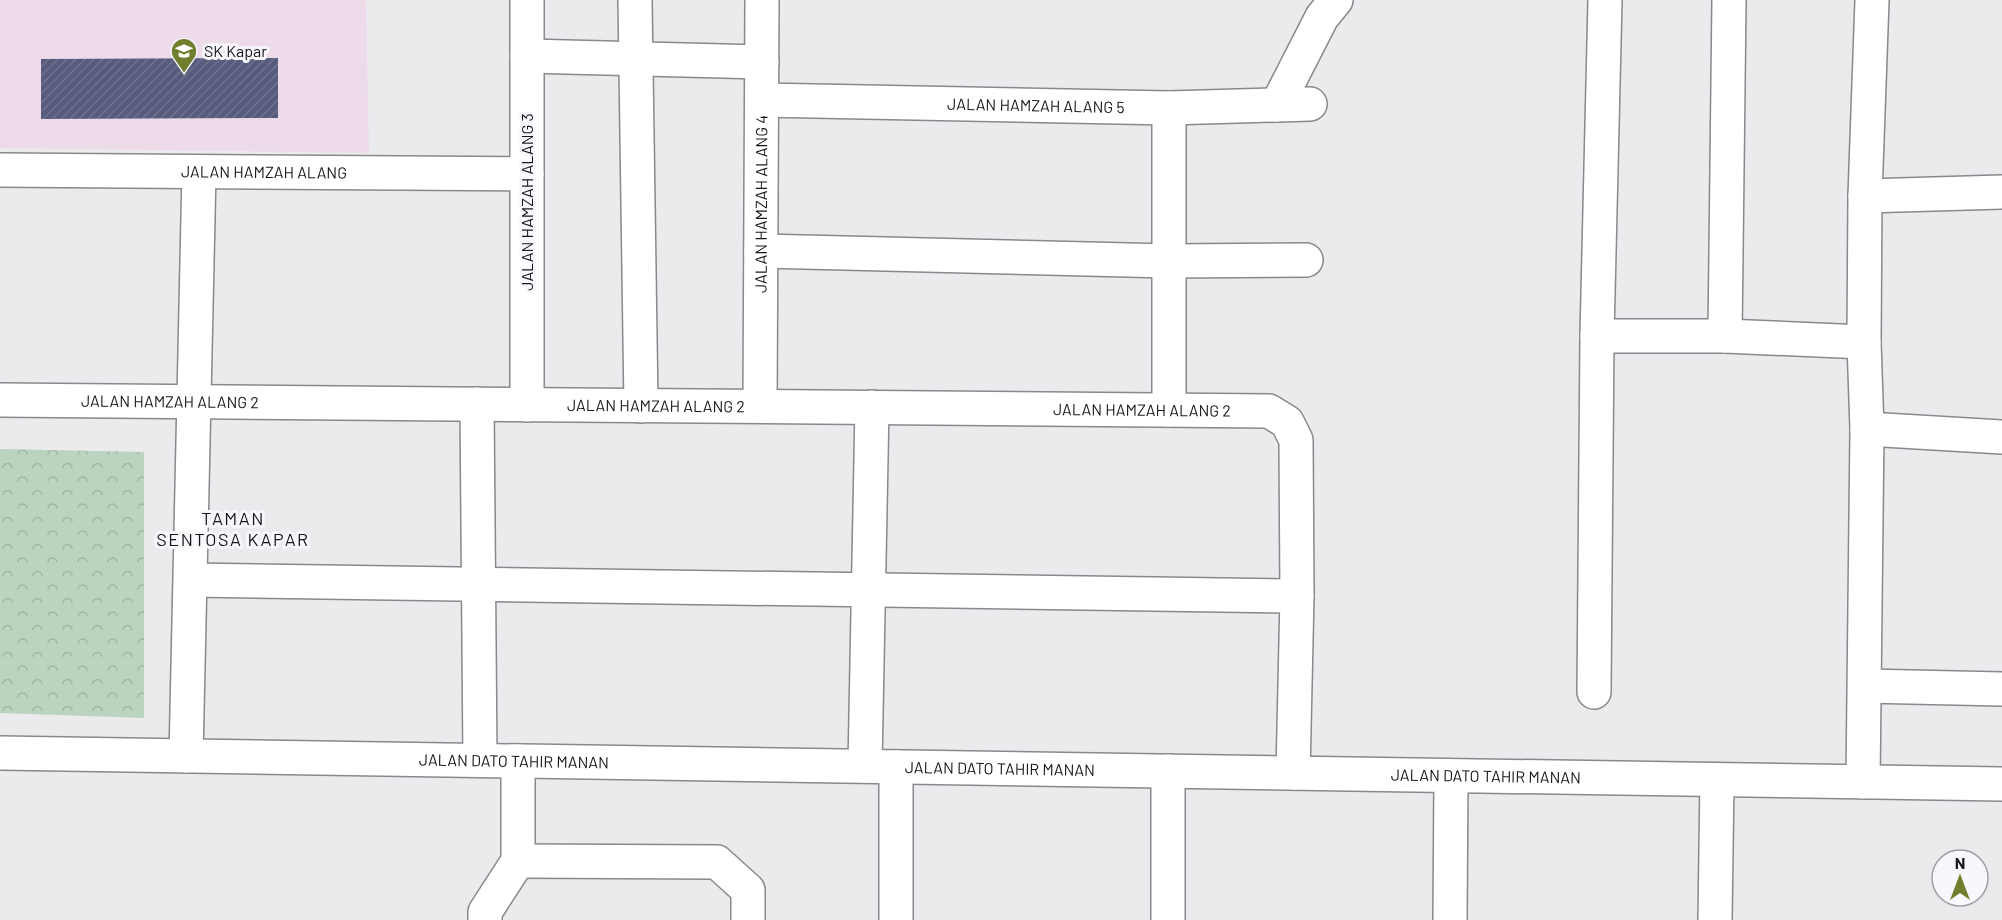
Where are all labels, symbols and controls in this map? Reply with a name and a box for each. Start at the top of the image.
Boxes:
school or university icon: SK Kapar [169,36,199,74]
place label: SK Kapar [204,41,267,60]
street label: JALAN HAMZAH ALANG 5 [947,94,1125,116]
street label: JALAN HAMZAH ALANG 3 [517,113,536,291]
street label: JALAN HAMZAH ALANG 4 [751,115,770,293]
street label: JALAN HAMZAH ALANG [181,161,347,182]
street label: JALAN HAMZAH ALANG 2 [81,391,259,411]
street label: JALAN HAMZAH ALANG 2 [567,395,745,415]
street label: JALAN HAMZAH ALANG 2 [1053,399,1231,420]
district label: TAMAN SENTOSA KAPAR [156,507,310,550]
street label: JALAN DATO TAHIR MANAN [419,749,609,771]
street label: JALAN DATO TAHIR MANAN [905,757,1095,779]
street label: JALAN DATO TAHIR MANAN [1391,765,1581,786]
north arrow [1930,848,1990,908]
text: N [1955,853,1965,872]

